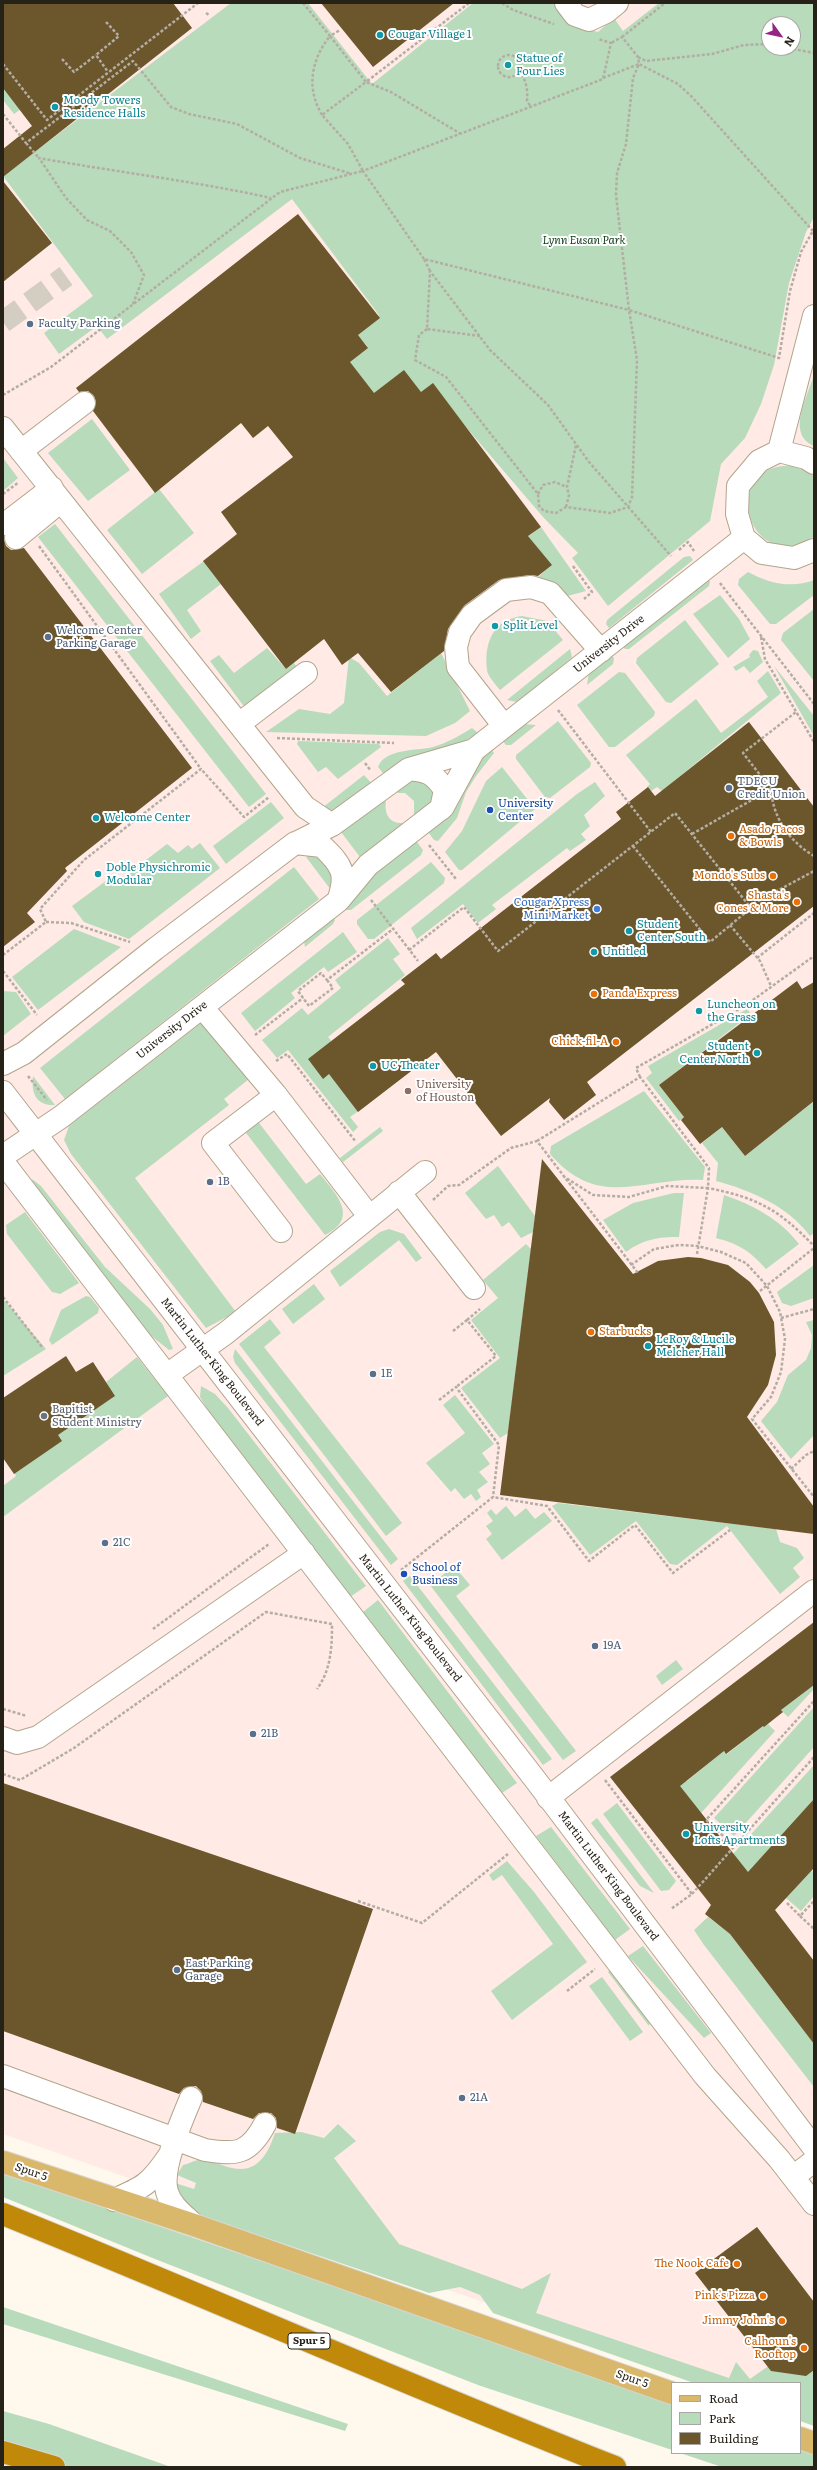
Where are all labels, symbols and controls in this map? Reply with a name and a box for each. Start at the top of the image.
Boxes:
north arrow [761,16,801,56]
place label: Cougar Village 1 [388,28,472,42]
marker: Cougar Village 1 [375,30,385,40]
text: N [781,34,799,50]
place label: Statue of Four Lies [516,52,564,78]
marker: Statue of Four Lies [503,60,513,70]
place label: Moody Towers Residence Halls [63,94,145,120]
marker: Moody Towers Residence Halls [50,102,60,112]
park label: Lynn Eusan Park [542,234,626,248]
place label: Faculty Parking [38,317,120,331]
marker: Faculty Parking [25,319,35,329]
street label: University Drive [571,612,647,676]
place label: Split Level [503,619,558,633]
marker: Split Level [490,621,500,631]
place label: Welcome Center Parking Garage [56,624,142,650]
marker: Welcome Center Parking Garage [43,632,53,642]
place label: TDECU Credit Union [737,775,805,801]
marker: TDECU Credit Union [724,783,734,793]
place label: University Center [498,797,553,823]
marker: University Center [485,805,495,815]
place label: Welcome Center [104,811,190,825]
marker: Welcome Center [91,813,101,823]
place label: Asado Tacos & Bowls [739,823,803,849]
marker: Asado Tacos & Bowls [726,831,736,841]
place label: Doble Physichromic Modular [106,861,210,887]
marker: Doble Physichromic Modular [93,869,103,879]
place label: Mondo's Subs [694,869,765,883]
marker: Mondo's Subs [768,871,778,881]
place label: Shasta's Cones & More [716,889,789,915]
place label: Cougar Xpress Mini Market [514,896,589,922]
marker: Shasta's Cones & More [792,897,802,907]
marker: Cougar Xpress Mini Market [592,904,602,914]
place label: Student Center South [637,918,706,944]
marker: Student Center South [624,926,634,936]
place label: Untitled [602,945,646,959]
marker: Untitled [589,947,599,957]
place label: Panda Express [602,987,677,1001]
marker: Panda Express [589,989,599,999]
street label: University Drive [134,998,210,1062]
place label: Luncheon on the Grass [707,998,776,1024]
marker: Luncheon on the Grass [694,1006,704,1016]
place label: Chick-fil-A [551,1035,608,1049]
marker: Chick-fil-A [611,1037,621,1047]
place label: Student Center North [679,1040,749,1066]
marker: Student Center North [752,1048,762,1058]
place label: UC Theater [381,1059,440,1073]
marker: UC Theater [368,1061,378,1071]
place label: University of Houston [416,1078,474,1104]
marker: University of Houston [403,1086,413,1096]
place label: 1B [218,1175,230,1189]
marker: 1B [205,1177,215,1187]
street label: Martin Luther King Boulevard [158,1295,266,1429]
place label: Starbucks [599,1325,651,1339]
marker: Starbucks [586,1327,596,1337]
place label: LeRoy & Lucile Melcher Hall [656,1333,734,1359]
marker: LeRoy & Lucile Melcher Hall [643,1341,653,1351]
place label: 1E [381,1367,392,1381]
marker: 1E [368,1369,378,1379]
place label: Bapitist Student Ministry [52,1403,142,1429]
marker: Bapitist Student Ministry [39,1411,49,1421]
place label: 21C [113,1536,131,1550]
marker: 21C [100,1538,110,1548]
street label: Martin Luther King Boulevard [356,1551,464,1685]
place label: School of Business [412,1561,461,1587]
marker: School of Business [399,1569,409,1579]
place label: 19A [603,1639,621,1653]
marker: 19A [590,1641,600,1651]
place label: 21B [261,1727,278,1741]
marker: 21B [248,1729,258,1739]
street label: Martin Luther King Boulevard [555,1809,661,1943]
place label: University Lofts Apartments [694,1821,785,1847]
marker: University Lofts Apartments [681,1829,691,1839]
place label: East Parking Garage [185,1957,251,1983]
marker: East Parking Garage [172,1965,182,1975]
place label: 21A [470,2091,488,2105]
marker: 21A [457,2093,467,2103]
street label: Spur 5 [13,2160,49,2184]
place label: The Nook Cafe [654,2257,729,2271]
marker: The Nook Cafe [732,2259,742,2269]
place label: Pink's Pizza [695,2289,755,2303]
marker: Pink's Pizza [758,2291,768,2301]
place label: Jimmy John's [702,2314,774,2328]
marker: Jimmy John's [777,2316,787,2326]
road number: Spur 5 [288,2333,330,2349]
place label: Calhoun's Rooftop [744,2335,796,2361]
marker: Calhoun's Rooftop [799,2343,809,2353]
street label: Spur 5 [614,2367,650,2391]
legend [671,2382,801,2454]
text: Road [709,2389,738,2407]
text: Park [709,2409,735,2427]
text: Building [709,2429,758,2447]

